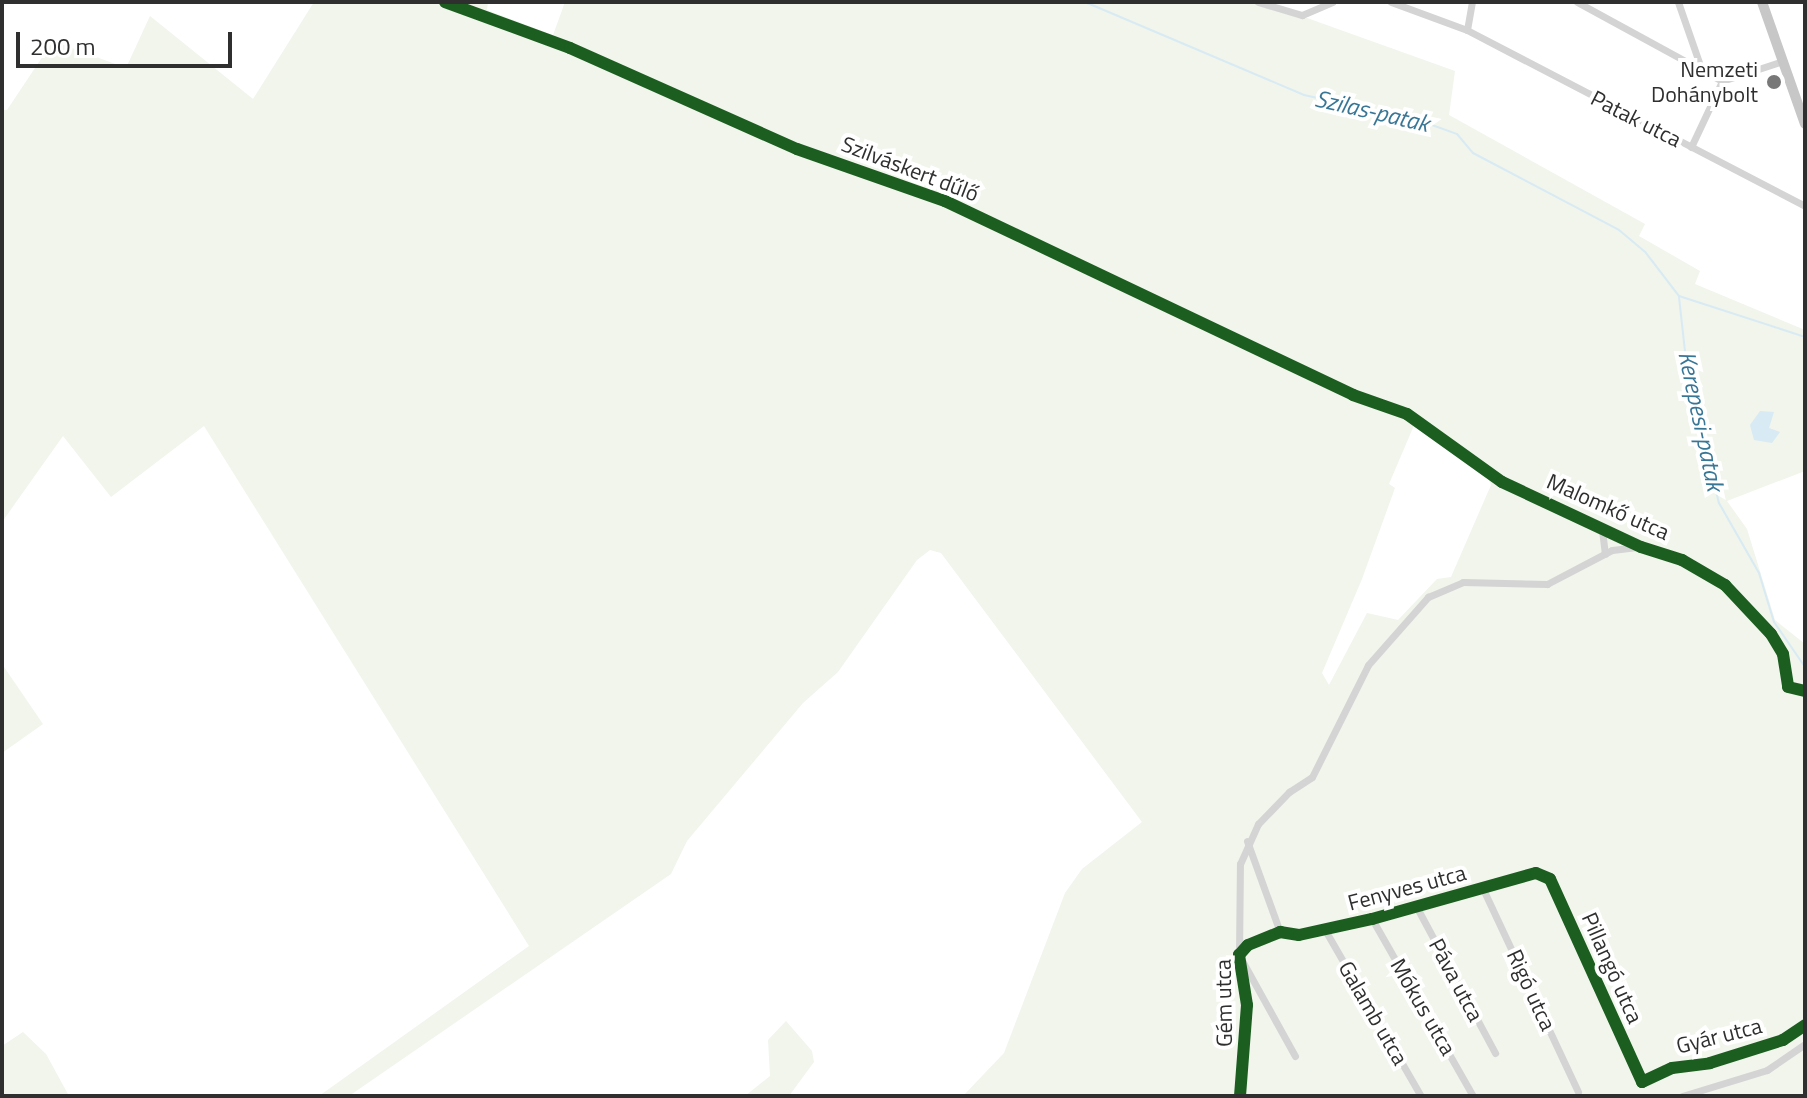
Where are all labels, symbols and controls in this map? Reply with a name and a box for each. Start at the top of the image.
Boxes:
scale bar [20,16,236,66]
text: 200 m [30,28,96,64]
place label: Nemzeti Dohánybolt [1651,56,1758,108]
marker: Nemzeti Dohánybolt [1765,73,1783,91]
water label: Szilas-patak [1312,84,1432,138]
street label: Patak utca [1586,85,1686,153]
street label: Szilváskert dűlő [838,131,982,207]
water label: Kerepesi-patak [1672,349,1730,493]
street label: Malomkő utca [1543,468,1673,546]
street label: Fenyves utca [1345,860,1469,916]
street label: Pillangó utca [1576,908,1648,1028]
street label: Páva utca [1423,934,1489,1026]
street label: Rigó utca [1501,945,1561,1035]
street label: Mókus utca [1385,954,1461,1060]
street label: Galamb utca [1333,956,1413,1070]
street label: Gém utca [1210,959,1238,1047]
street label: Gyár utca [1673,1013,1765,1059]

